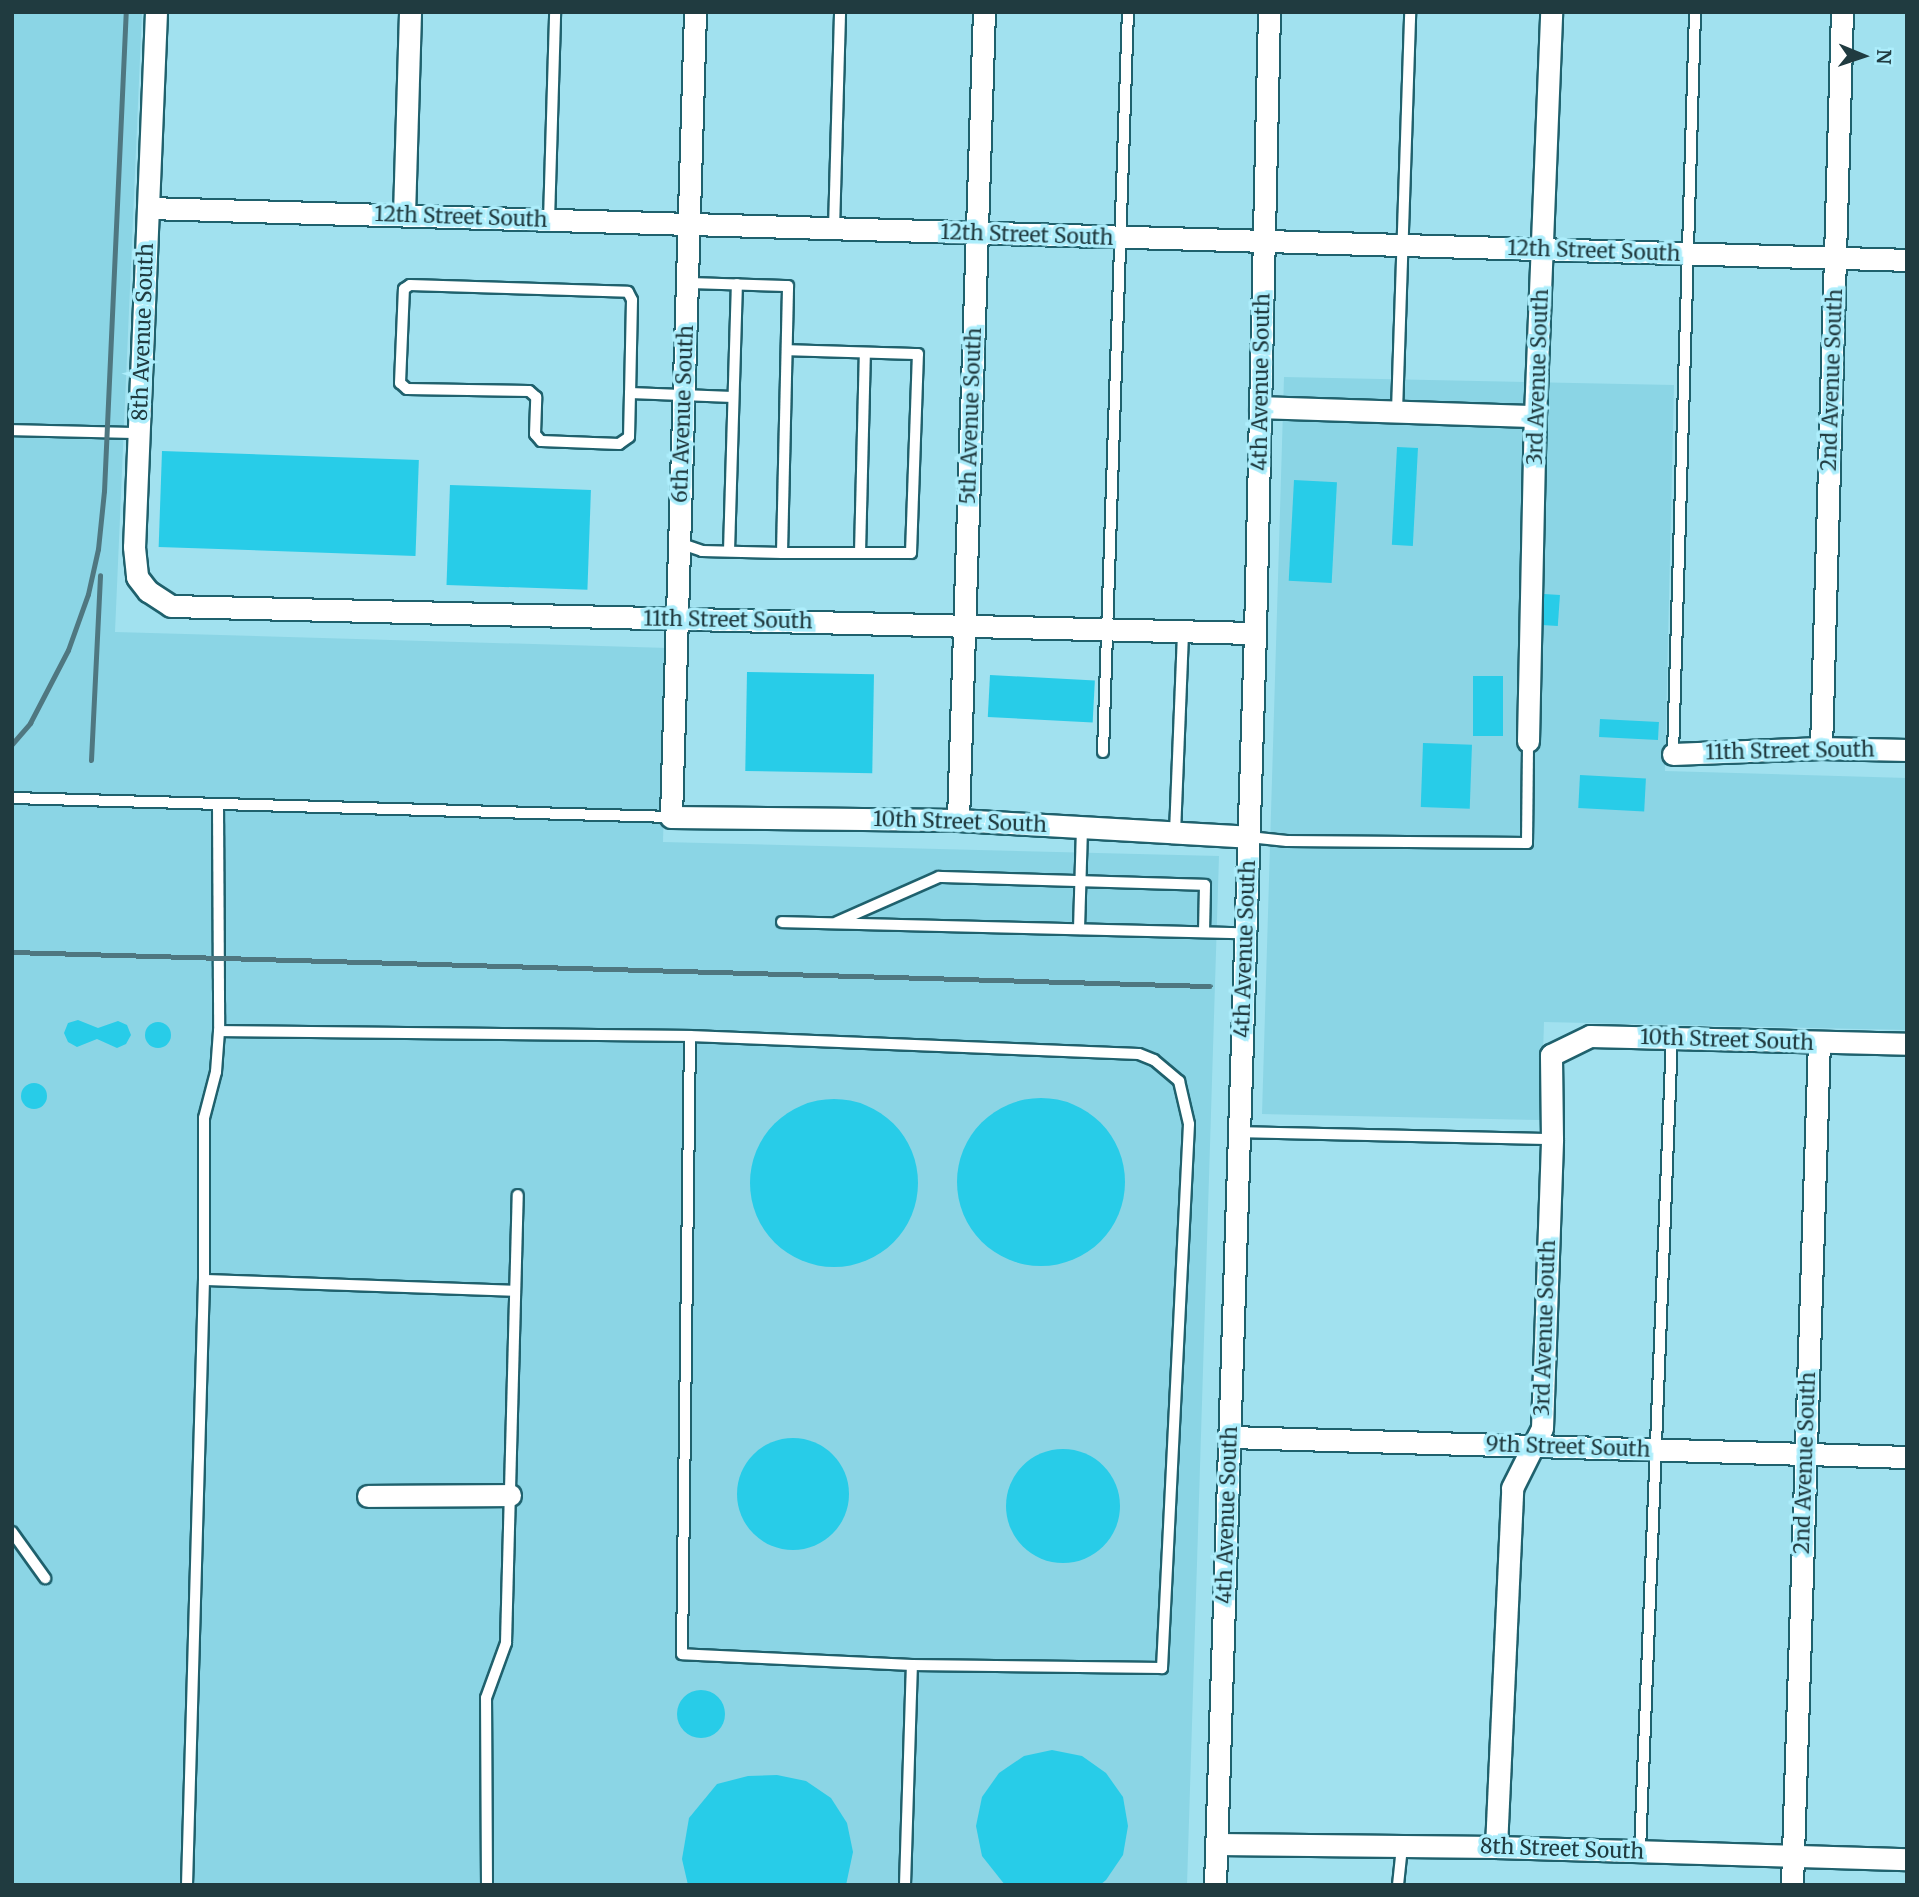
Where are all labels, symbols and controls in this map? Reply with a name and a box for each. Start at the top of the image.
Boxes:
north arrow [1828,21,1898,91]
text: N [1872,49,1896,65]
street label: 12th Street South [374,201,548,233]
street label: 12th Street South [940,219,1114,251]
street label: 12th Street South [1507,235,1681,267]
street label: 8th Avenue South [127,243,159,421]
street label: 3rd Avenue South [1522,288,1554,466]
street label: 2nd Avenue South [1816,288,1848,472]
street label: 4th Avenue South [1247,293,1275,471]
street label: 6th Avenue South [667,325,699,503]
street label: 5th Avenue South [955,327,987,505]
street label: 11th Street South [643,606,813,634]
street label: 11th Street South [1705,737,1875,765]
street label: 10th Street South [873,806,1047,838]
street label: 4th Avenue South [1229,860,1261,1038]
street label: 10th Street South [1640,1024,1814,1056]
street label: 3rd Avenue South [1529,1239,1561,1417]
street label: 2nd Avenue South [1789,1371,1821,1555]
street label: 4th Avenue South [1211,1426,1243,1604]
street label: 9th Street South [1485,1432,1651,1462]
street label: 8th Street South [1479,1834,1645,1864]

